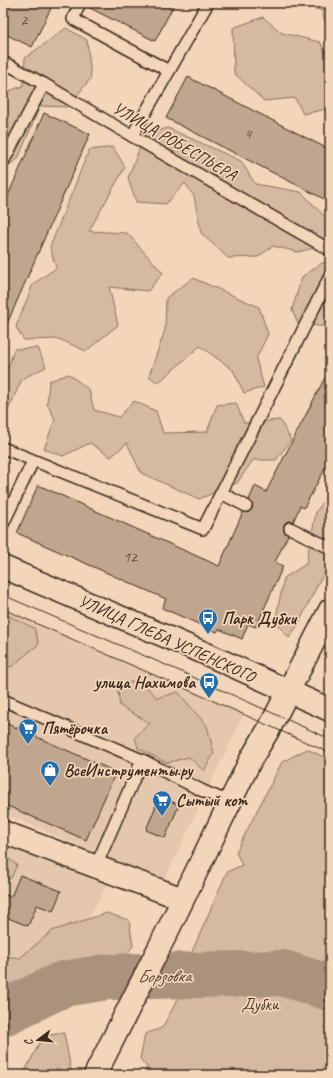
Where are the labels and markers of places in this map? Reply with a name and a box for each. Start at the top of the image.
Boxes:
bus stop icon: Парк Дубки [197,607,219,635]
place label: Парк Дубки [222,608,298,629]
bus stop icon: улица Нахимова [198,671,220,699]
place label: улица Нахимова [93,672,196,693]
supermarket icon: Пятёрочка [17,717,39,745]
place label: Пятёрочка [42,718,109,739]
shop icon: ВсеИнструменты.ру [39,759,61,787]
place label: ВсеИнструменты.ру [64,760,194,781]
supermarket icon: Сытый кот [151,789,173,817]
place label: Сытый кот [176,790,248,811]

